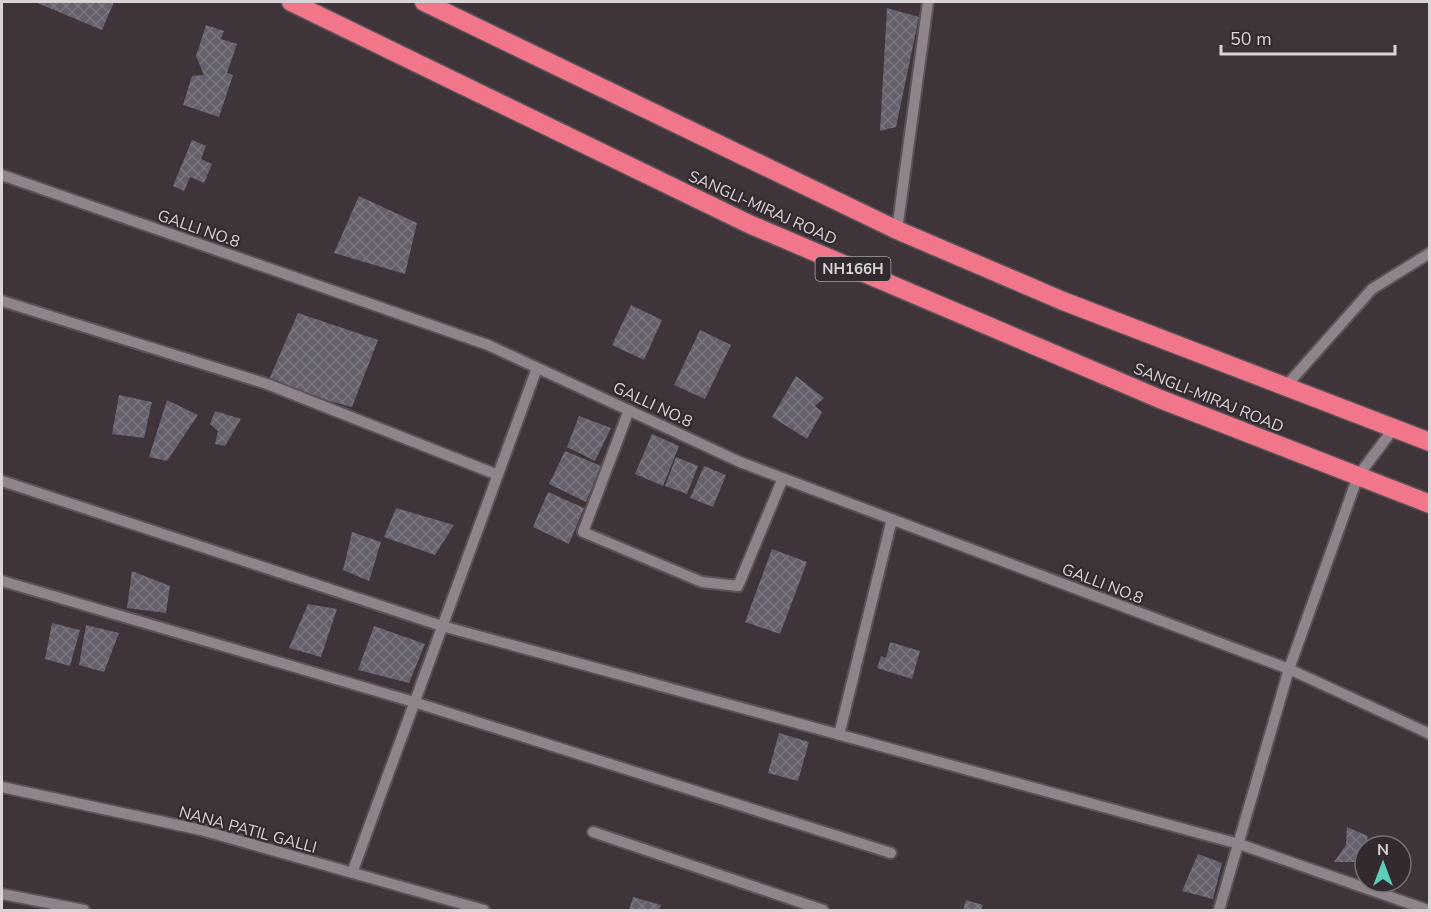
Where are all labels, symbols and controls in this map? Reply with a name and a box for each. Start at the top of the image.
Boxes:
scale bar [1221,18,1395,56]
text: 50 m [1230,27,1272,51]
street label: SANGLI-MIRAJ ROAD [685,165,840,251]
street label: GALLI NO.8 [155,205,243,253]
road number: NH166H [816,257,890,281]
street label: SANGLI-MIRAJ ROAD [1130,358,1287,438]
street label: GALLI NO.8 [609,377,696,433]
street label: GALLI NO.8 [1059,558,1147,610]
street label: NANA PATIL GALLI [176,801,319,859]
north arrow [1353,834,1413,894]
text: N [1377,839,1389,861]

